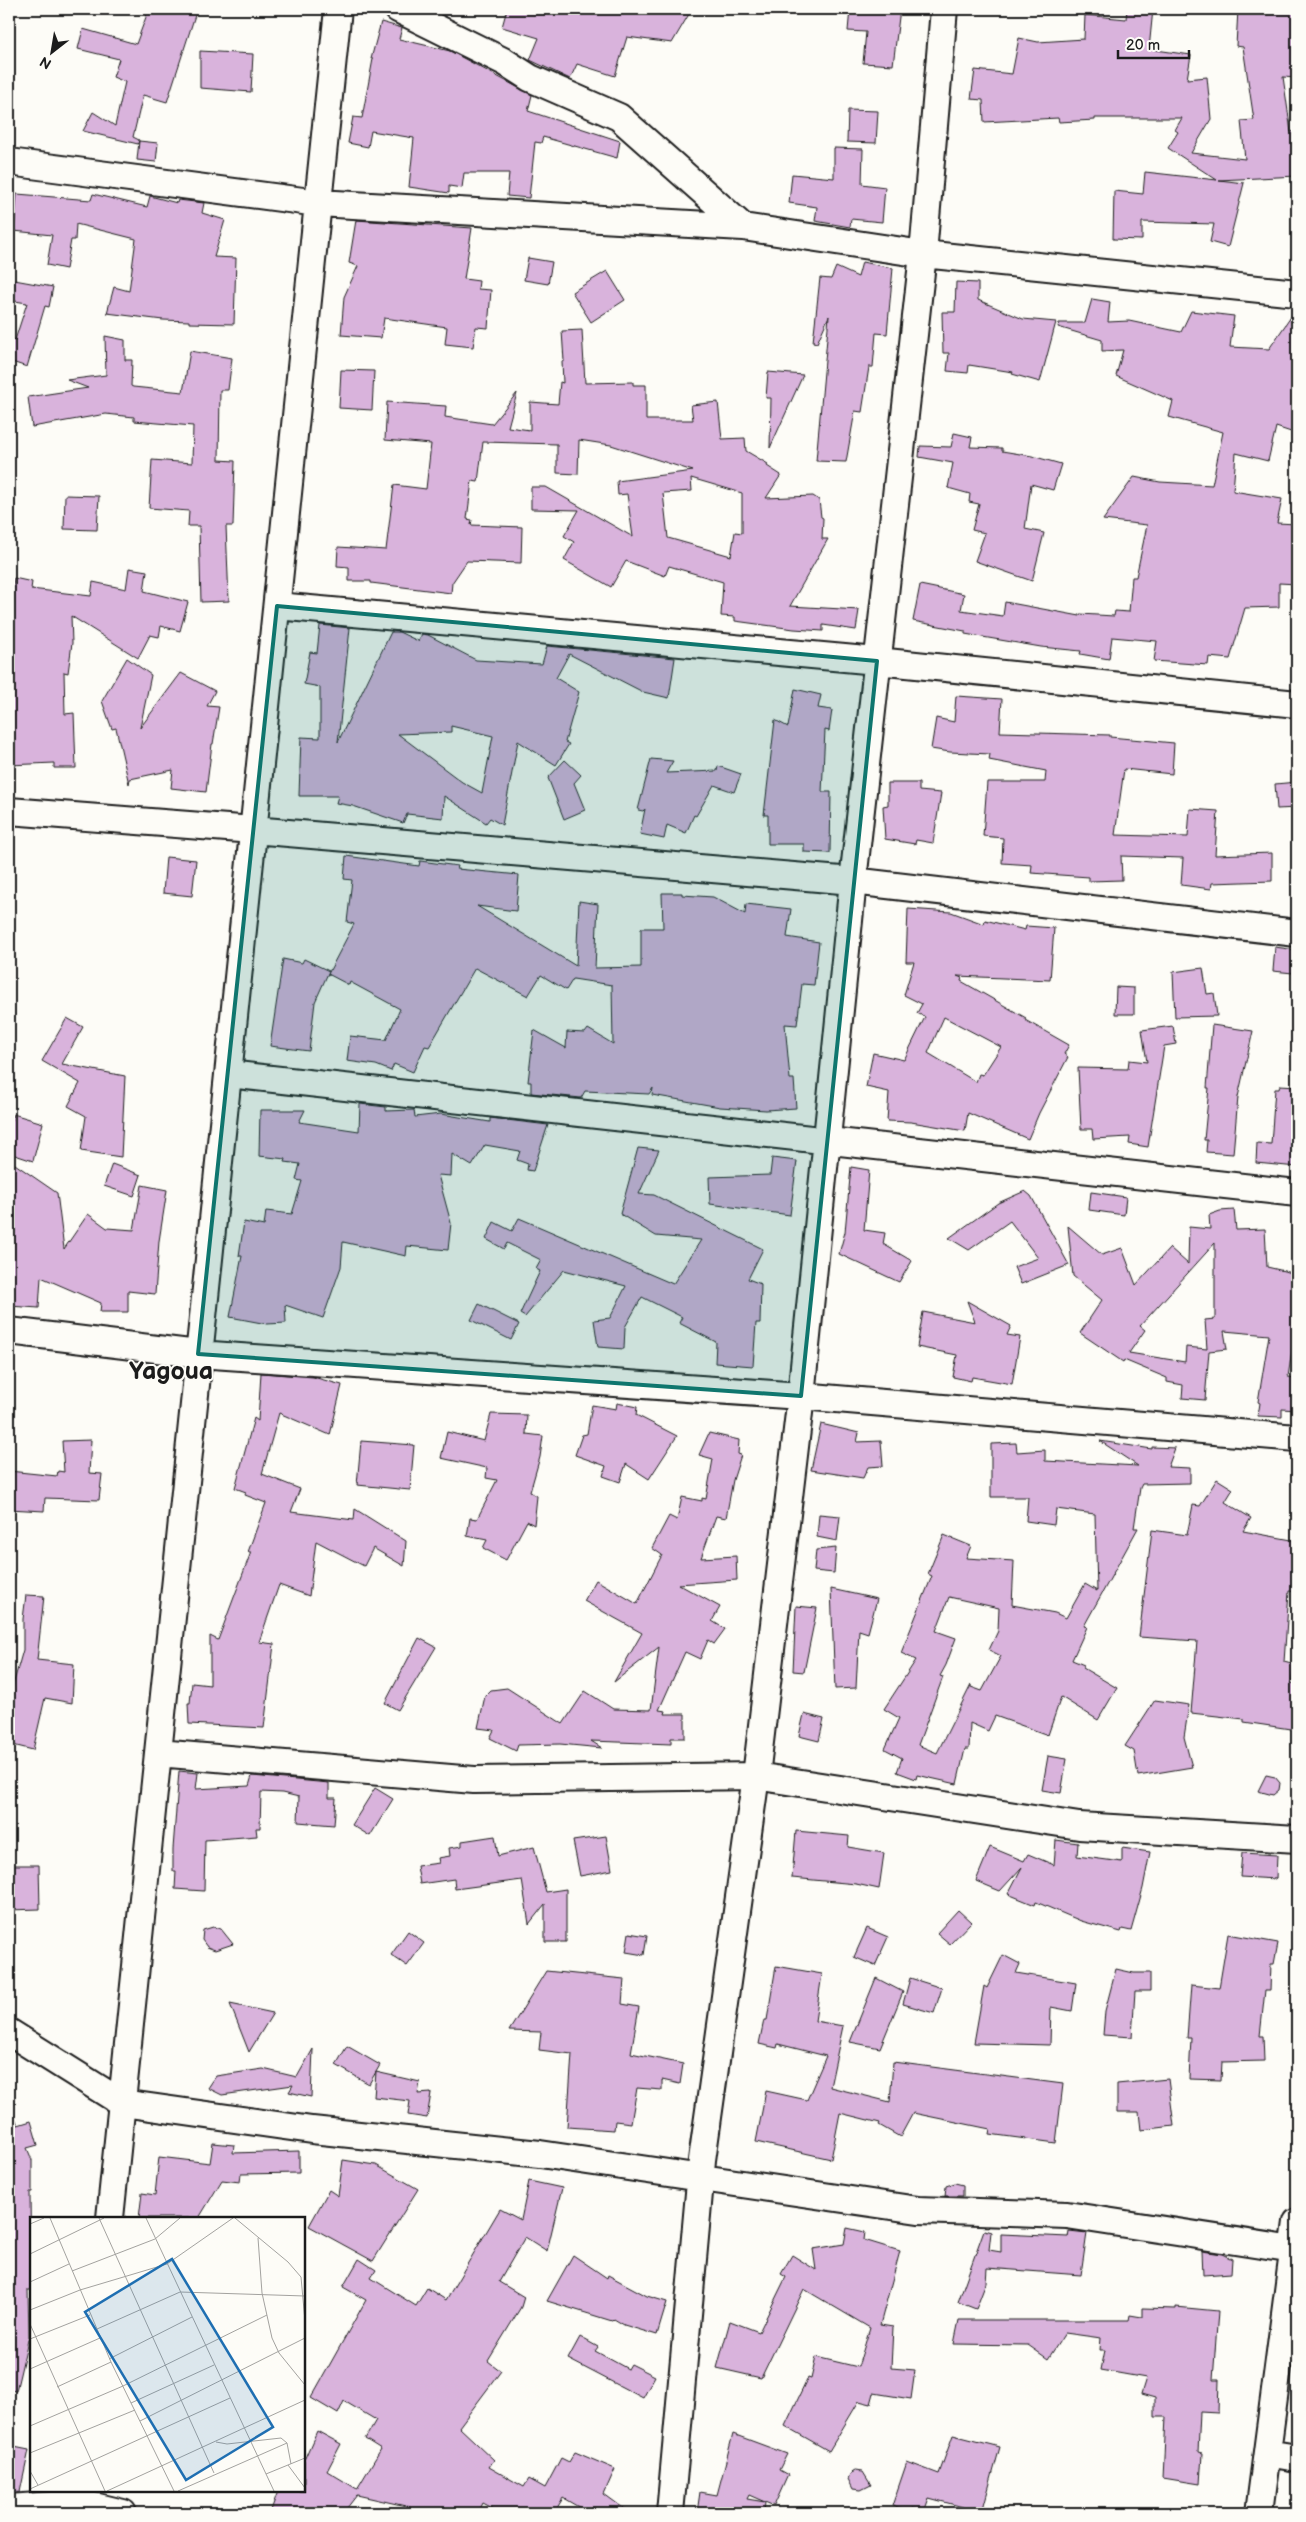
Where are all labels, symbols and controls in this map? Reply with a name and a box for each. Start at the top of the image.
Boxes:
north arrow [28,28,78,78]
scale bar [1118,28,1190,60]
text: 20 m [1126,36,1160,55]
text: N [37,53,54,73]
district label: Yagoua [129,1356,213,1387]
inset map [30,2217,305,2492]

